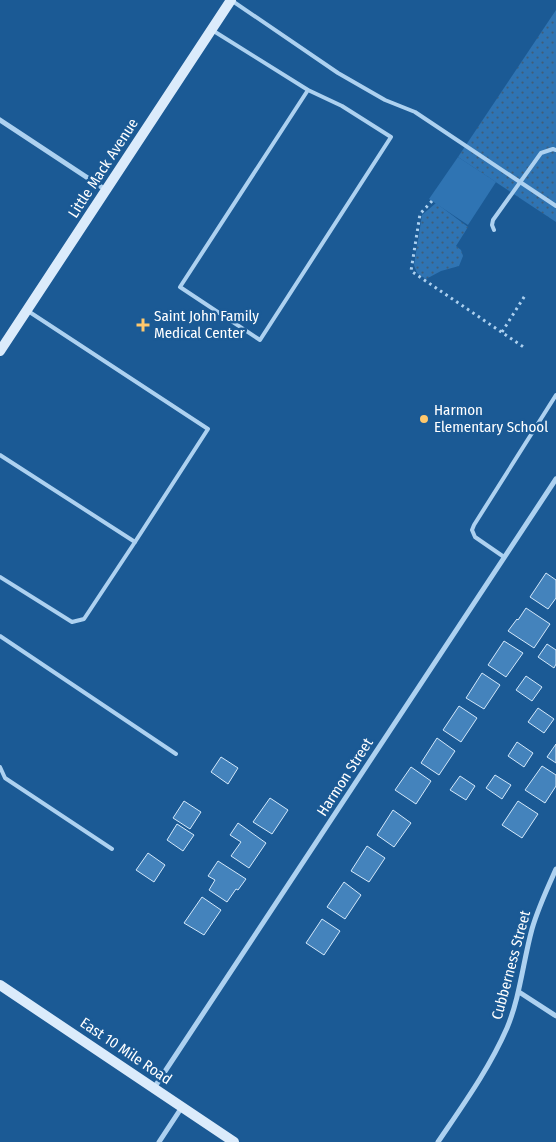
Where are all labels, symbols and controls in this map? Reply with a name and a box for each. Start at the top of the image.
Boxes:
street label: Little Mack Avenue [64,115,142,221]
place label: Saint John Family Medical Center [154,307,259,342]
marker: Saint John Family Medical Center [136,318,150,332]
place label: Harmon Elementary School [434,401,548,436]
marker: Harmon Elementary School [418,413,430,425]
street label: Harmon Street [313,735,377,819]
street label: Cubberness Street [488,908,534,1022]
street label: East 10 Mile Road [77,1014,175,1088]

